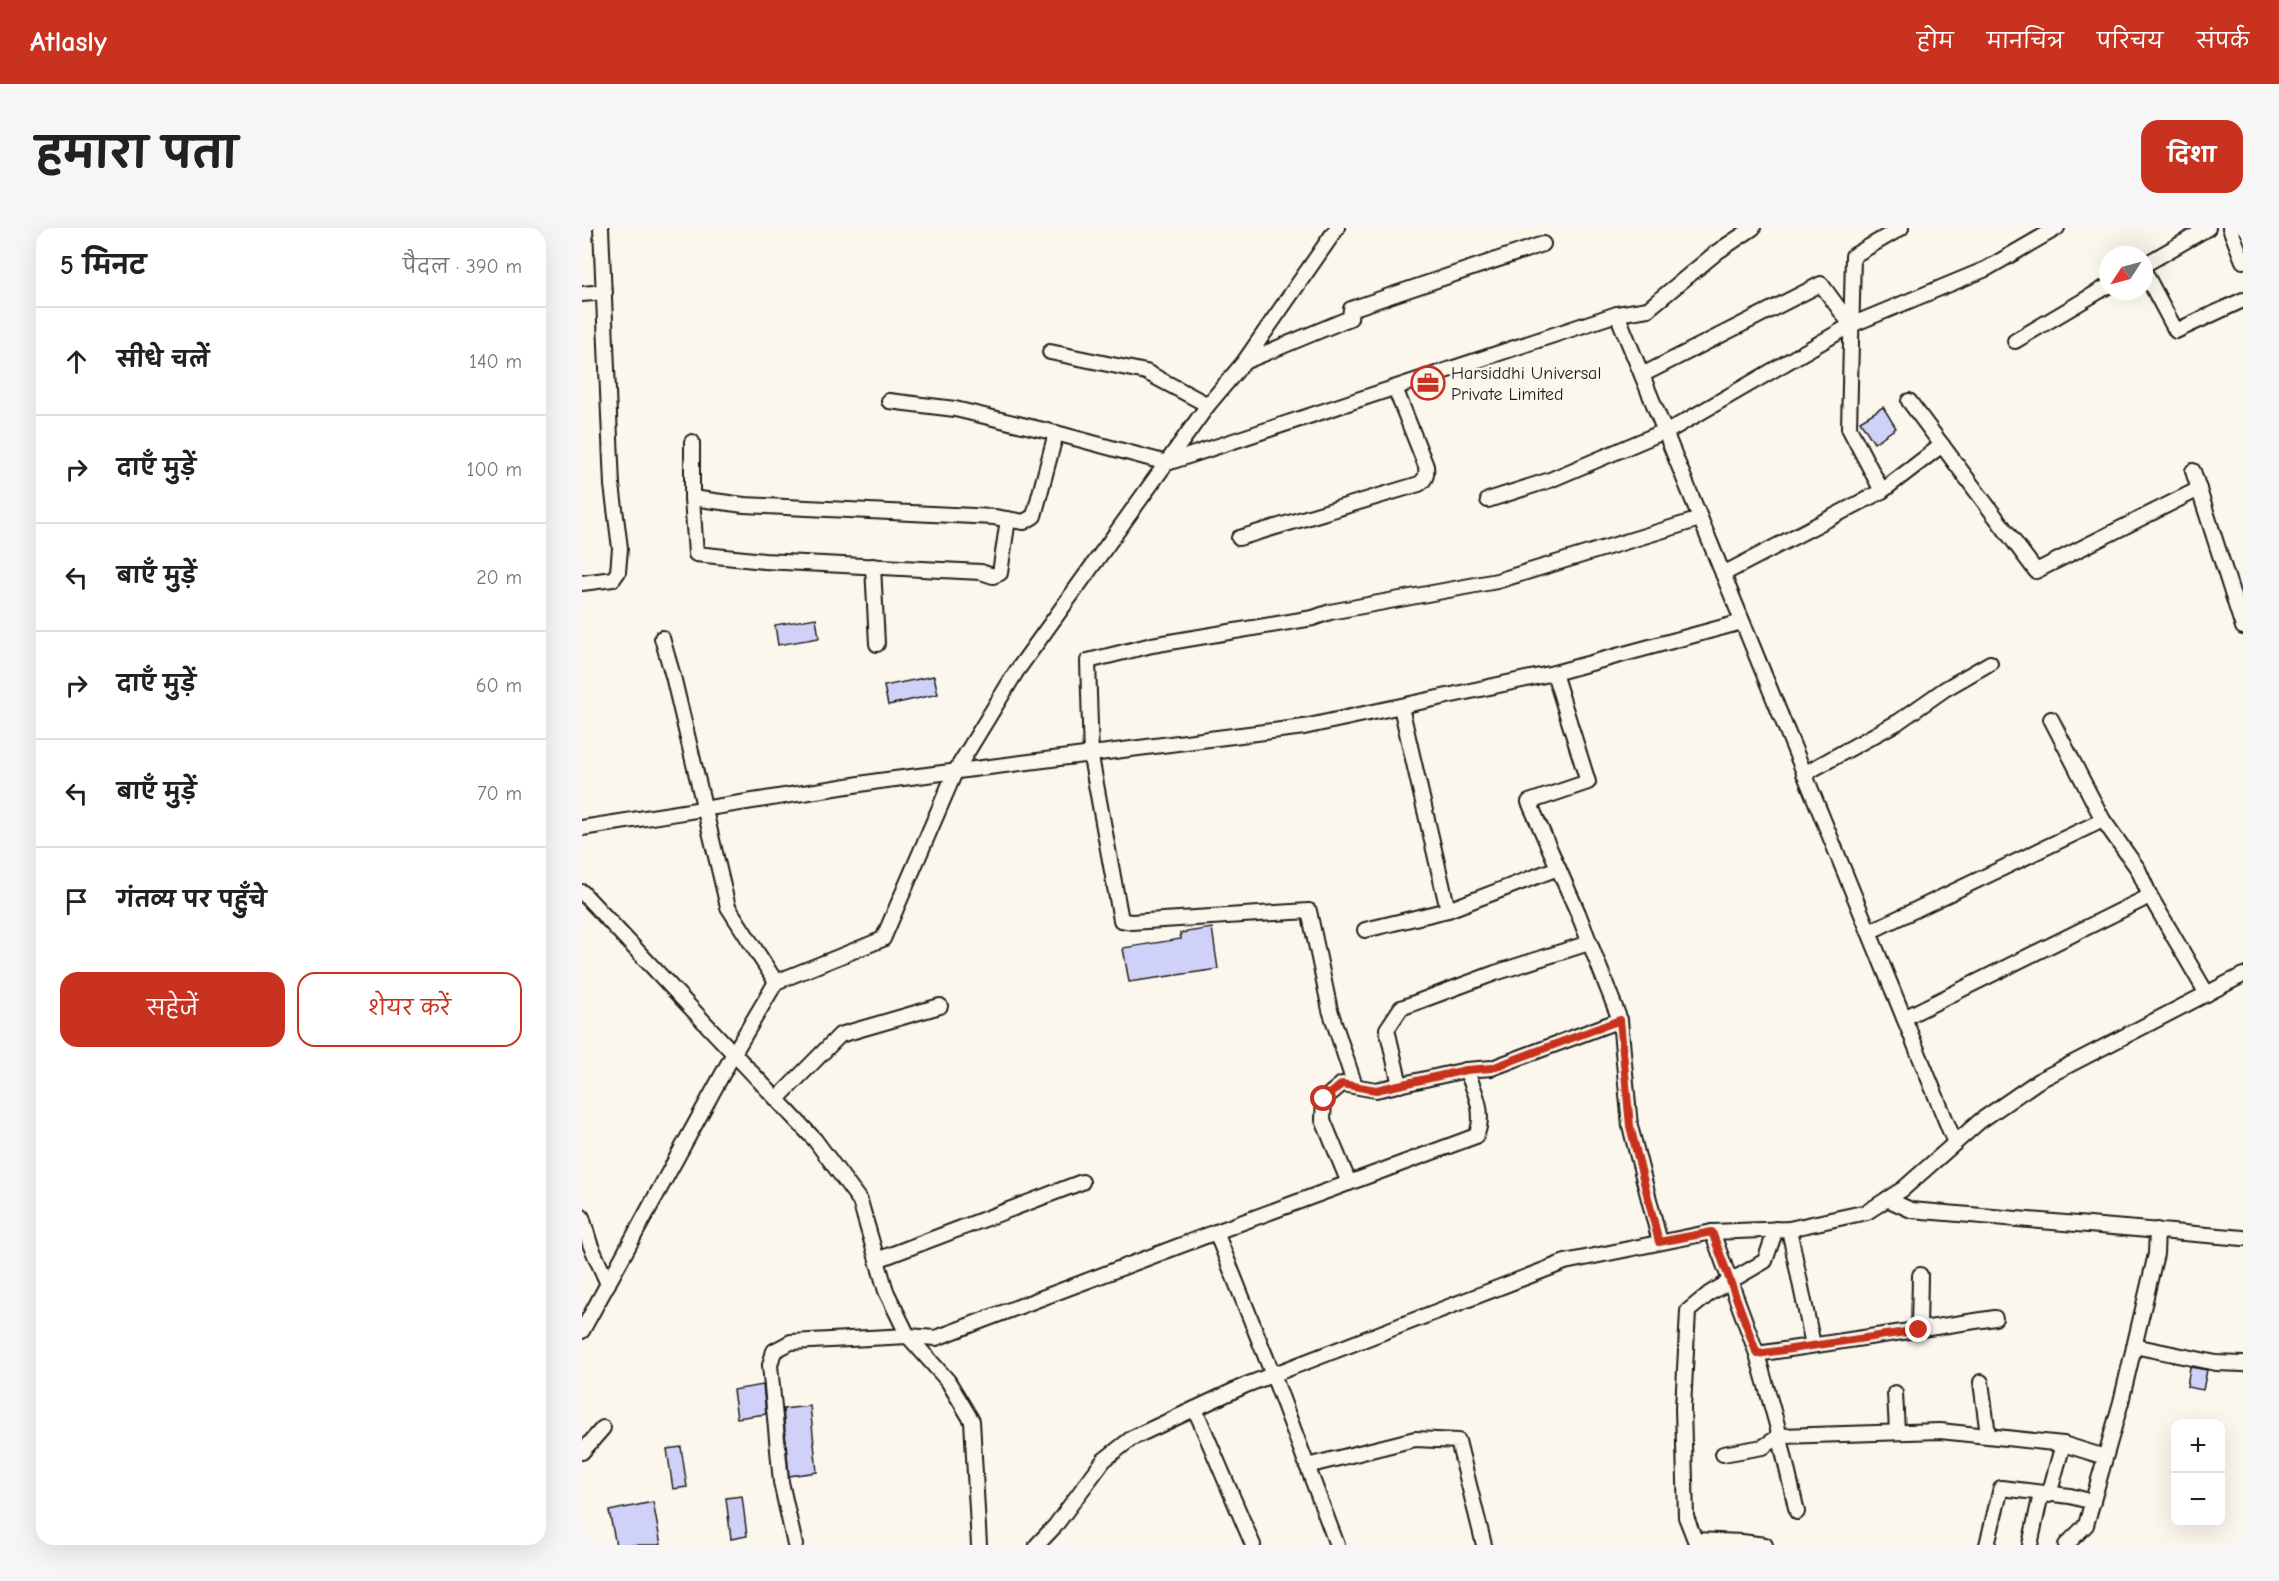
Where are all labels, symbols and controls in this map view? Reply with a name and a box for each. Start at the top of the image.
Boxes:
text: Atlasly [30,26,107,58]
text: होम [1917,29,1954,53]
text: मानचित्र [1987,29,2064,53]
text: परिचय [2097,29,2163,53]
text: संपर्क [2196,29,2249,53]
button: दिशा [2141,120,2243,193]
text: हमारा पता [36,129,238,178]
north arrow [2099,246,2153,300]
text: 5 मिनट [60,251,146,281]
text: पैदल · 390 m [403,255,522,278]
icon: ahead [60,345,93,378]
text: सीधे चलें [117,347,209,373]
text: 140 m [469,350,522,373]
place label: Harsiddhi Universal Private Limited [1451,363,1601,405]
office icon: Harsiddhi Universal Private Limited [1410,365,1446,401]
icon: right [60,453,93,486]
text: दाएँ मुड़ें [117,455,196,481]
text: 100 m [467,458,522,481]
icon: left [60,561,93,594]
text: बाएँ मुड़ें [117,563,196,589]
text: 20 m [476,566,522,589]
icon: right [60,669,93,702]
text: दाएँ मुड़ें [117,671,196,697]
text: 60 m [476,674,522,697]
icon: left [60,777,93,810]
text: बाएँ मुड़ें [117,779,196,805]
text: 70 m [477,782,522,805]
icon: arrive [60,885,93,918]
text: गंतव्य पर पहुँचे [117,887,266,913]
button: सहेजें [60,972,285,1047]
button: शेयर करें [297,972,522,1047]
route start [1310,1085,1336,1111]
route end [1905,1316,1931,1342]
map controls [2171,1419,2225,1527]
button: + [2171,1419,2225,1473]
button: − [2171,1473,2225,1527]

